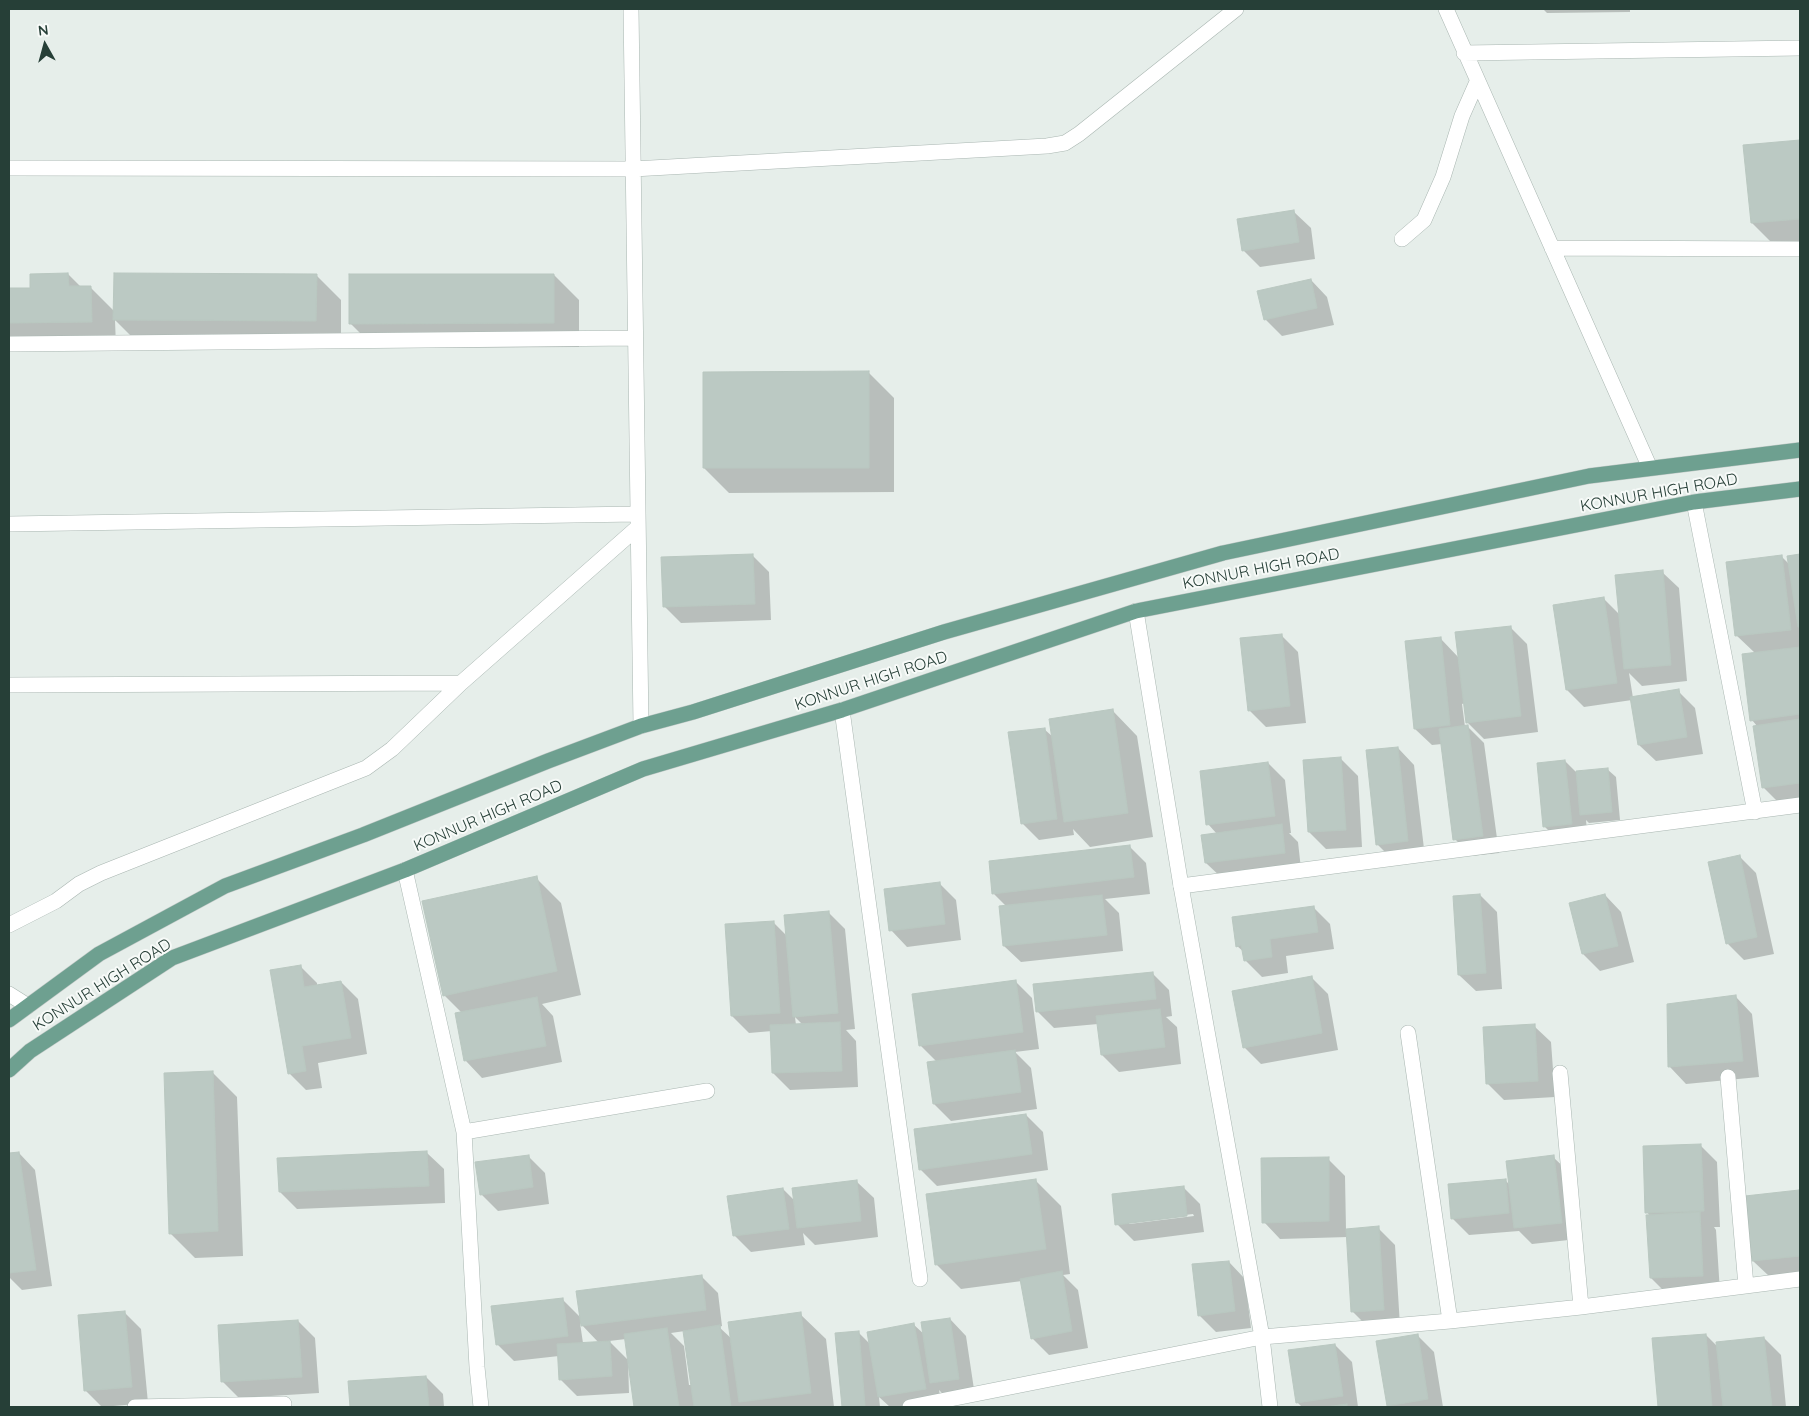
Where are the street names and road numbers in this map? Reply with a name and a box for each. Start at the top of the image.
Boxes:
street label: KONNUR HIGH ROAD [1579,470,1739,516]
street label: KONNUR HIGH ROAD [1181,544,1341,594]
street label: KONNUR HIGH ROAD [792,647,950,715]
street label: KONNUR HIGH ROAD [411,776,565,856]
street label: KONNUR HIGH ROAD [29,935,175,1035]

